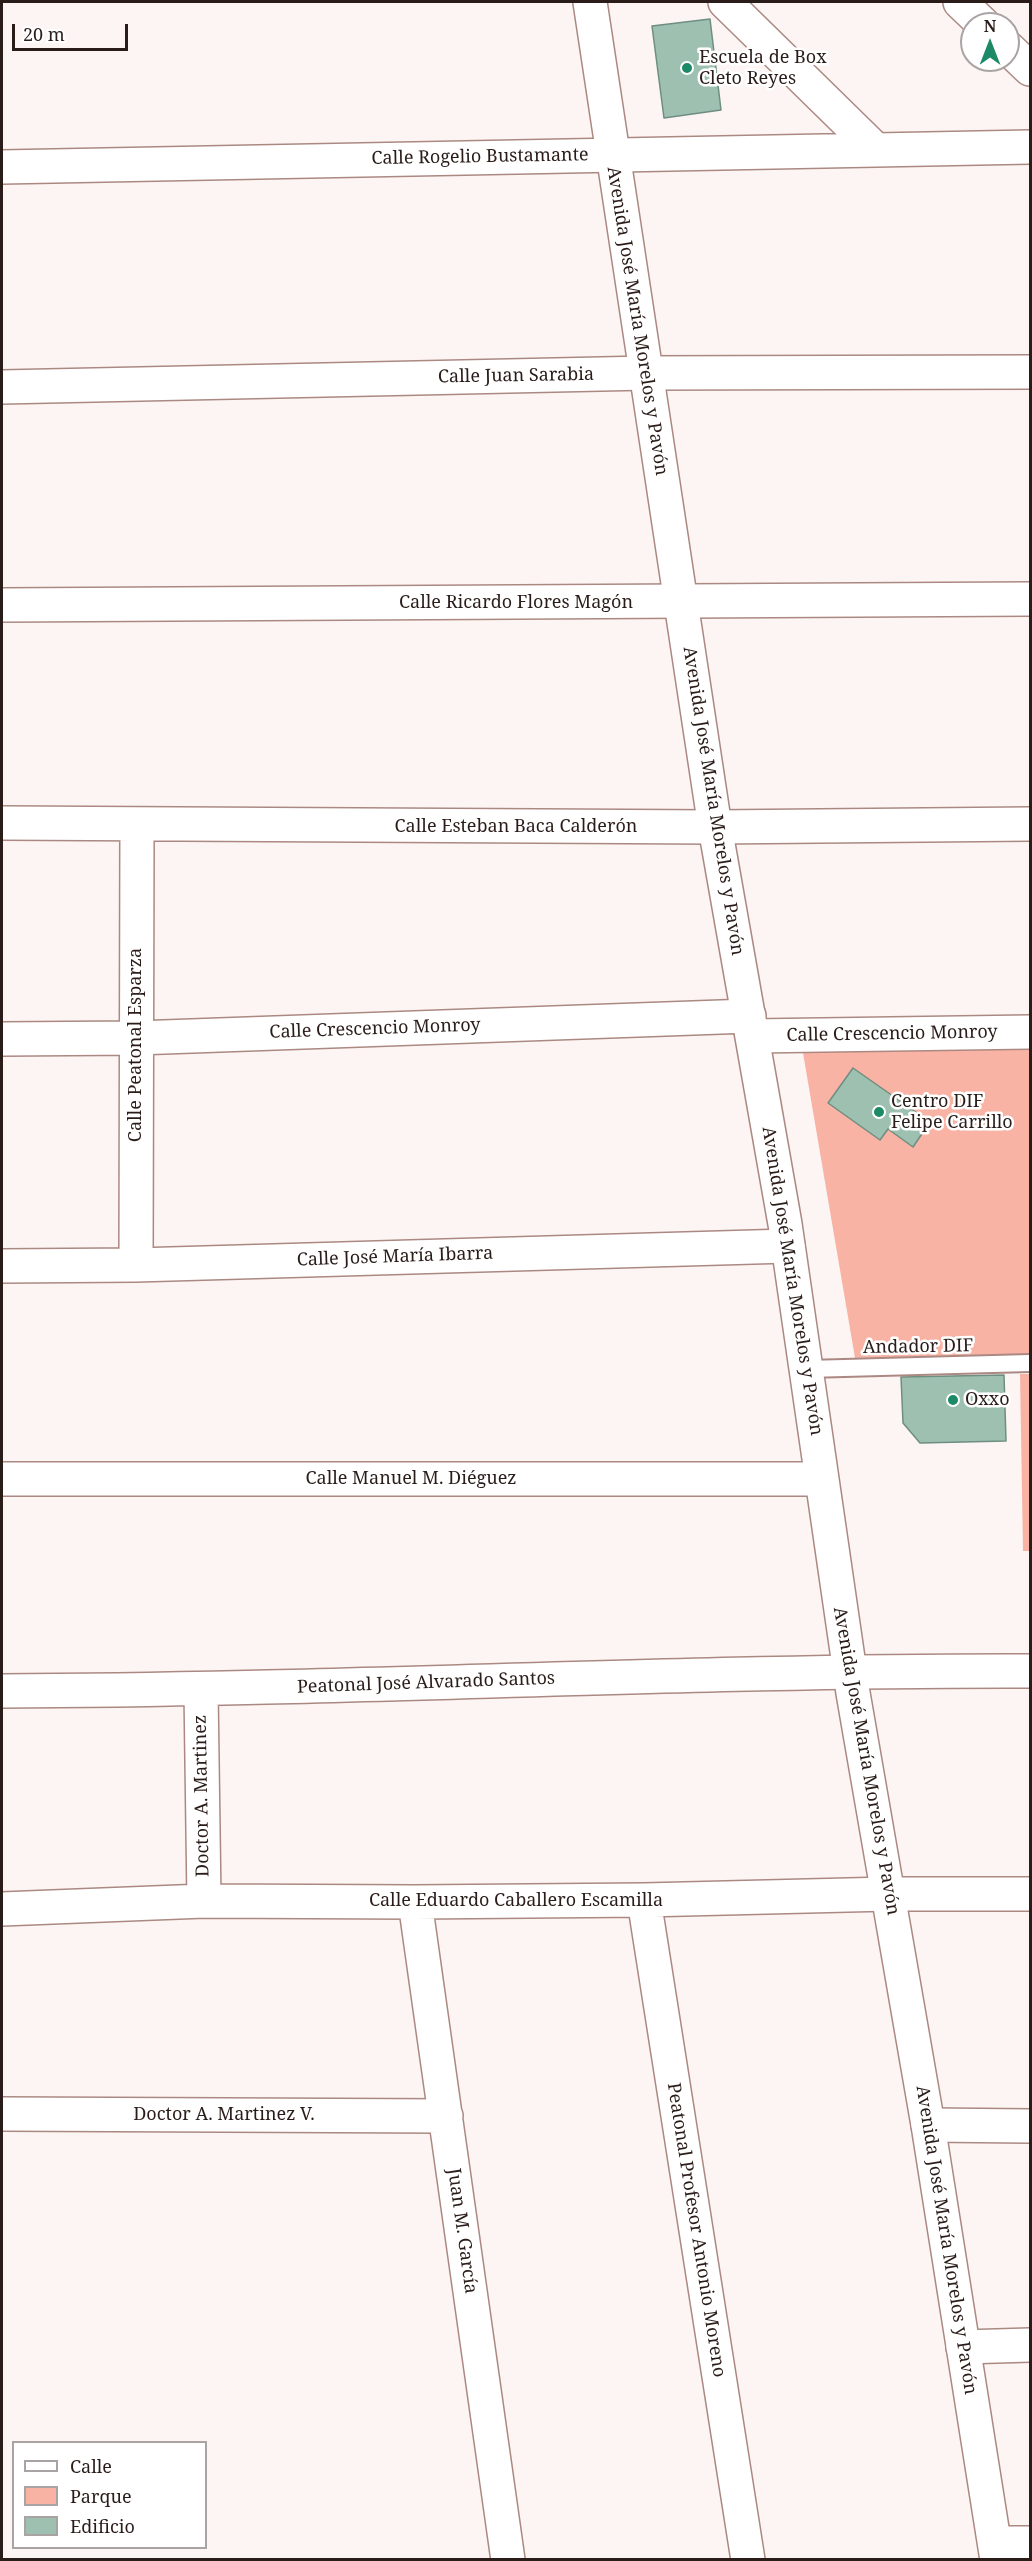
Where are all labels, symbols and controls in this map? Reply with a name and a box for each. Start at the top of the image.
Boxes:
scale bar [15,12,130,50]
north arrow [960,12,1020,72]
text: N [984,15,996,37]
text: 20 m [23,22,65,46]
place label: Escuela de Box Cleto Reyes [699,47,827,90]
marker: Escuela de Box Cleto Reyes [680,61,694,75]
street label: Calle Rogelio Bustamante [371,144,589,170]
street label: Avenida José María Morelos y Pavón [602,165,672,477]
street label: Calle Juan Sarabia [438,364,594,388]
street label: Calle Ricardo Flores Magón [399,592,633,614]
street label: Avenida José María Morelos y Pavón [678,645,748,957]
street label: Calle Esteban Baca Calderón [395,816,637,838]
street label: Calle Peatonal Esparza [125,948,147,1142]
street label: Calle Crescencio Monroy [269,1015,481,1043]
street label: Calle Crescencio Monroy [786,1021,998,1047]
place label: Centro DIF Felipe Carrillo [891,1091,1013,1134]
marker: Centro DIF Felipe Carrillo [872,1105,886,1119]
street label: Avenida José María Morelos y Pavón [757,1125,827,1437]
street label: Calle José María Ibarra [296,1243,494,1271]
street label: Andador DIF [863,1335,973,1359]
place label: Oxxo [965,1389,1010,1411]
marker: Oxxo [946,1393,960,1407]
street label: Calle Manuel M. Diéguez [305,1468,517,1490]
street label: Avenida José María Morelos y Pavón [828,1605,904,1917]
street label: Peatonal José Alvarado Santos [297,1668,555,1698]
street label: Doctor A. Martinez [190,1715,214,1877]
street label: Calle Eduardo Caballero Escamilla [369,1890,663,1912]
street label: Peatonal Profesor Antonio Moreno [662,2081,730,2379]
street label: Avenida José María Morelos y Pavón [911,2084,981,2396]
street label: Doctor A. Martinez V. [133,2104,315,2126]
street label: Juan M. García [442,2167,482,2295]
legend [12,2441,207,2549]
text: Calle [70,2454,112,2478]
text: Parque [70,2484,132,2508]
text: Edificio [70,2514,135,2538]

